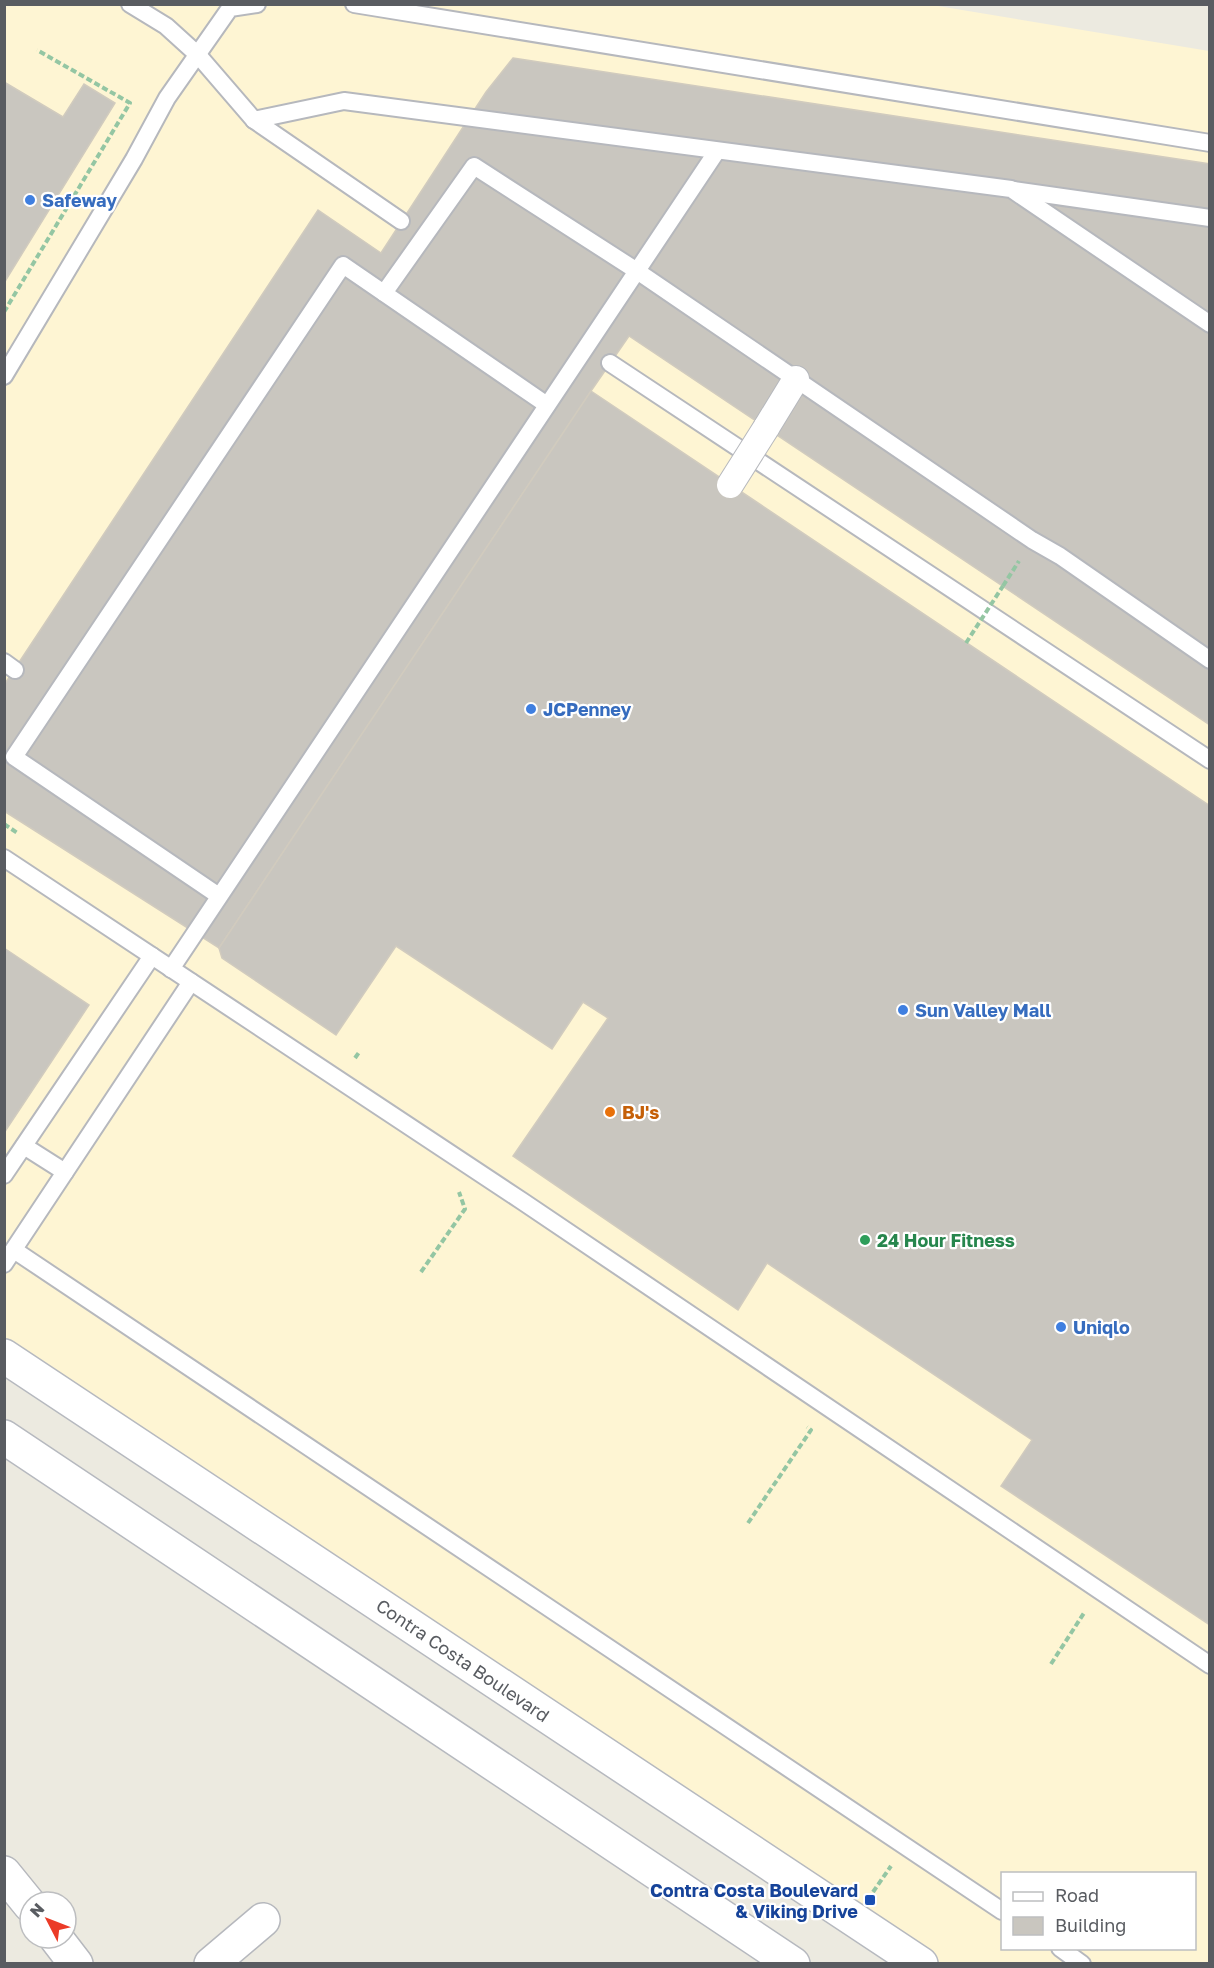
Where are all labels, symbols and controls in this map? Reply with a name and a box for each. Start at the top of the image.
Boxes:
place label: Safeway [42,189,117,211]
marker: Safeway [23,193,37,207]
place label: JCPenney [543,698,632,720]
marker: JCPenney [524,702,538,716]
place label: Sun Valley Mall [915,999,1051,1021]
marker: Sun Valley Mall [896,1003,910,1017]
place label: BJ's [622,1101,659,1123]
marker: BJ's [603,1105,617,1119]
place label: 24 Hour Fitness [877,1229,1015,1251]
marker: 24 Hour Fitness [858,1233,872,1247]
place label: Uniqlo [1073,1316,1130,1338]
marker: Uniqlo [1054,1320,1068,1334]
street label: Contra Costa Boulevard [372,1594,554,1726]
legend [1001,1872,1196,1950]
place label: Contra Costa Boulevard & Viking Drive [650,1879,858,1922]
text: Road [1055,1884,1099,1906]
north arrow [18,1890,78,1950]
marker: Contra Costa Boulevard & Viking Drive [863,1893,877,1907]
text: N [25,1899,48,1921]
text: Building [1055,1914,1126,1936]

